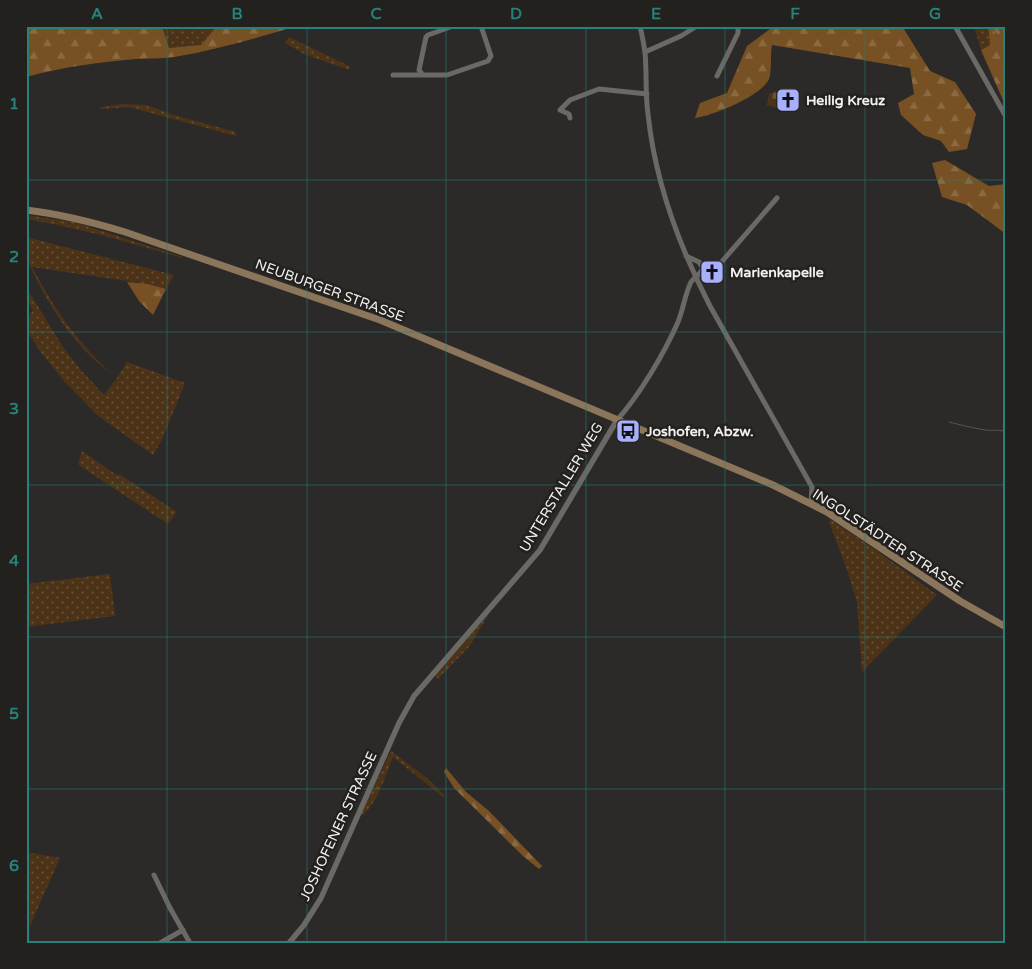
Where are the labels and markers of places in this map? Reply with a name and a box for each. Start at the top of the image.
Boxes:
church icon: Heilig Kreuz [775,87,801,113]
place label: Heilig Kreuz [806,92,885,109]
church icon: Marienkapelle [699,259,725,285]
place label: Marienkapelle [730,264,824,281]
bus stop icon: Joshofen, Abzw. [615,418,641,444]
place label: Joshofen, Abzw. [645,423,754,440]

